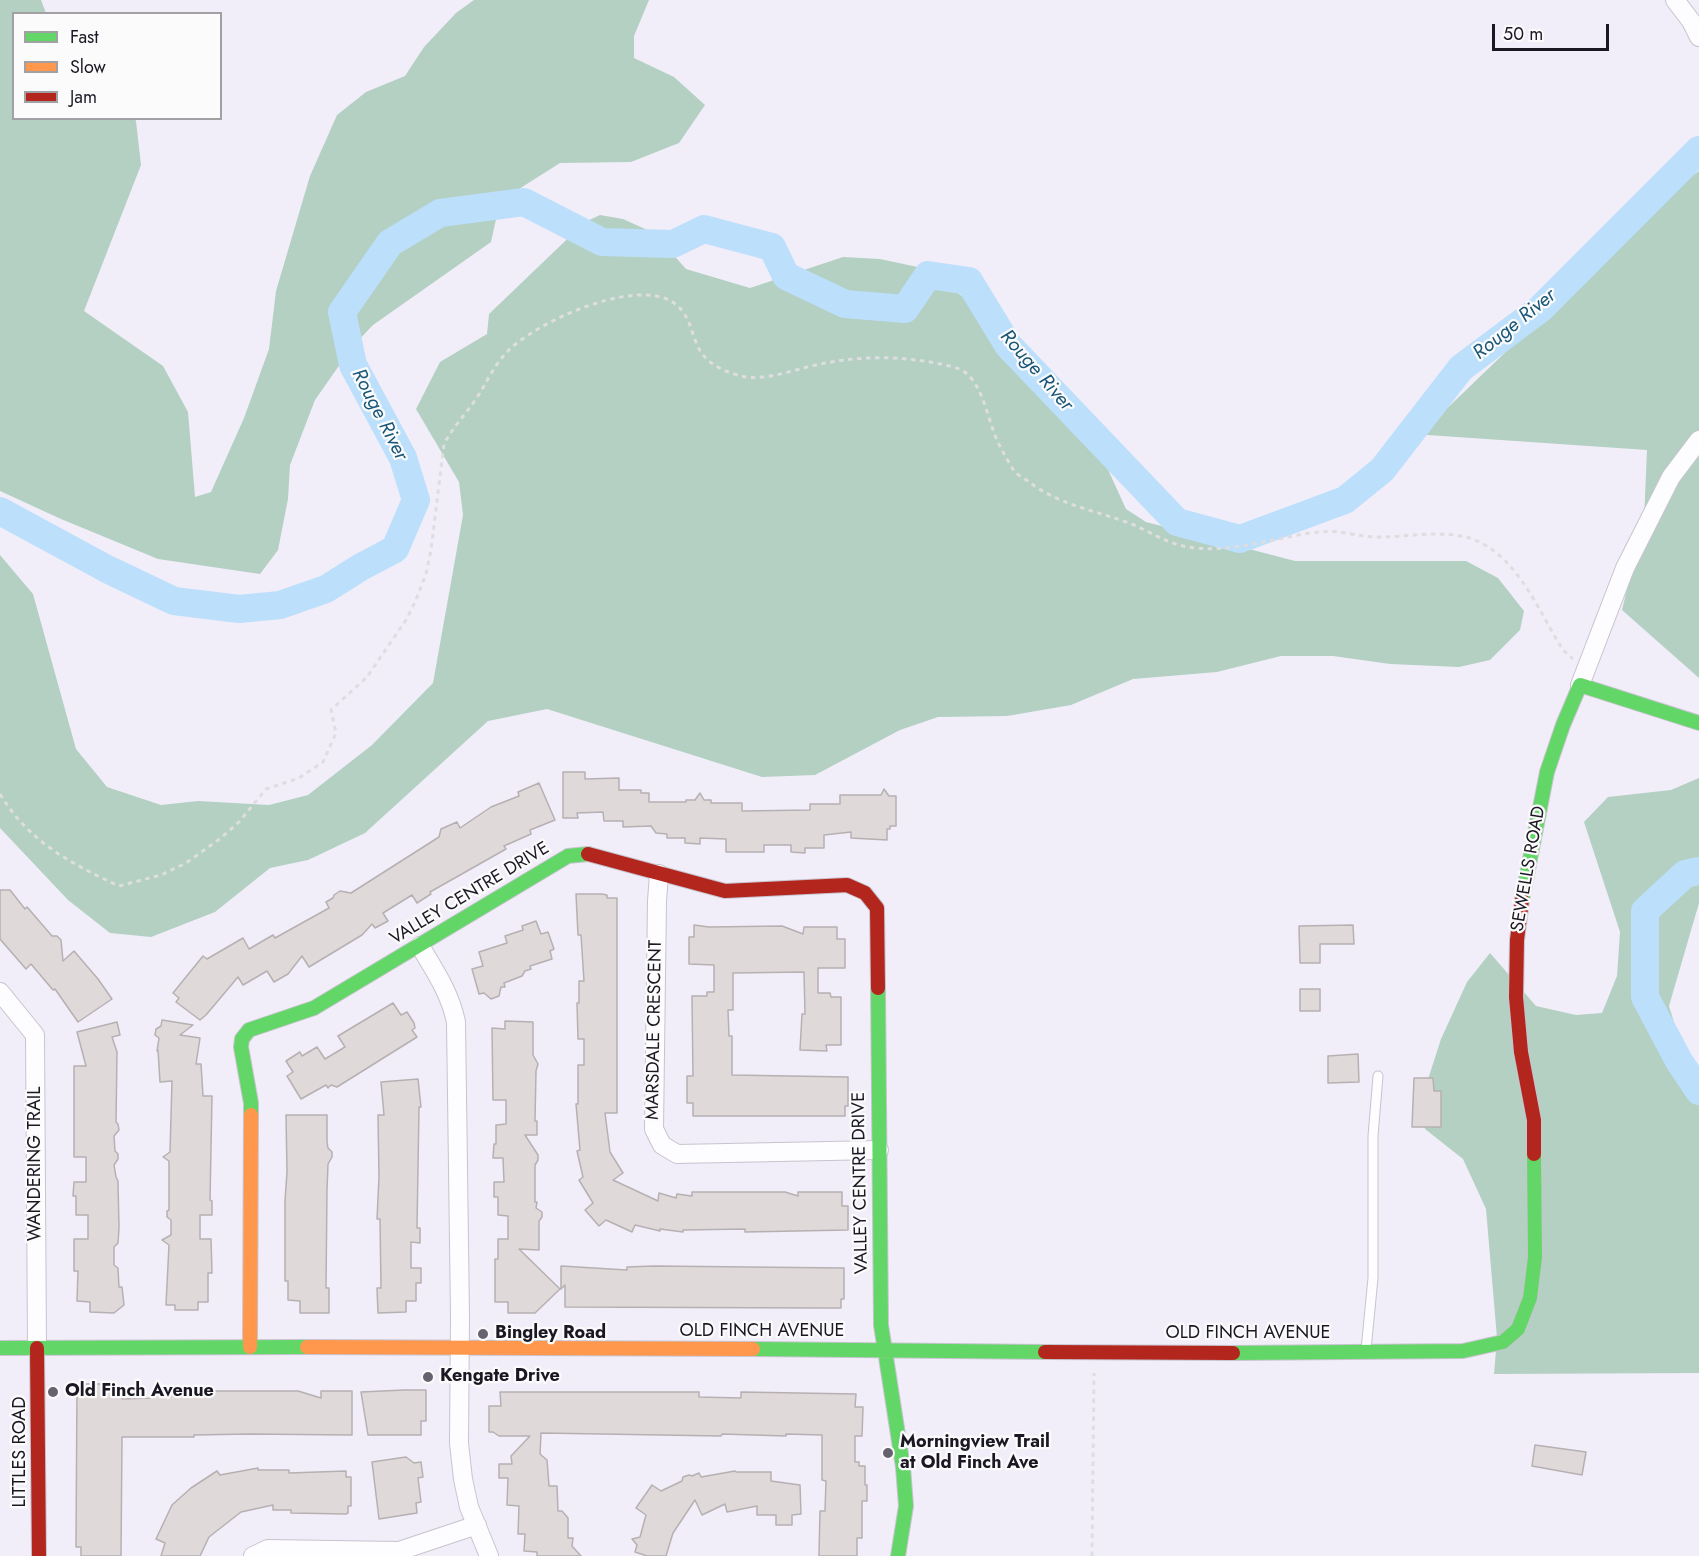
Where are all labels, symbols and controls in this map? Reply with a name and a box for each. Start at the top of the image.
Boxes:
legend [12,12,222,120]
scale bar [1495,12,1612,50]
text: 50 m [1503,21,1543,47]
text: Fast [70,24,99,50]
text: Slow [70,54,106,80]
text: Jam [70,84,97,110]
water label: Rouge River [1469,284,1561,366]
water label: Rouge River [994,326,1078,416]
water label: Rouge River [346,365,412,465]
street label: SEWELLS ROAD [1507,805,1551,933]
street label: VALLEY CENTRE DRIVE [386,838,554,950]
street label: MARSDALE CRESCENT [643,940,667,1120]
street label: WANDERING TRAIL [25,1087,47,1241]
street label: VALLEY CENTRE DRIVE [849,1092,873,1274]
street label: OLD FINCH AVENUE [680,1321,844,1343]
place label: Bingley Road [495,1323,606,1345]
street label: OLD FINCH AVENUE [1166,1323,1330,1345]
marker: Bingley Road [476,1327,490,1341]
place label: Kengate Drive [440,1366,560,1388]
marker: Kengate Drive [421,1370,435,1384]
place label: Old Finch Avenue [65,1381,214,1403]
marker: Old Finch Avenue [46,1385,60,1399]
street label: LITTLES ROAD [10,1397,32,1507]
place label: Morningview Trail at Old Finch Ave [900,1432,1050,1474]
marker: Morningview Trail at Old Finch Ave [881,1446,895,1460]

